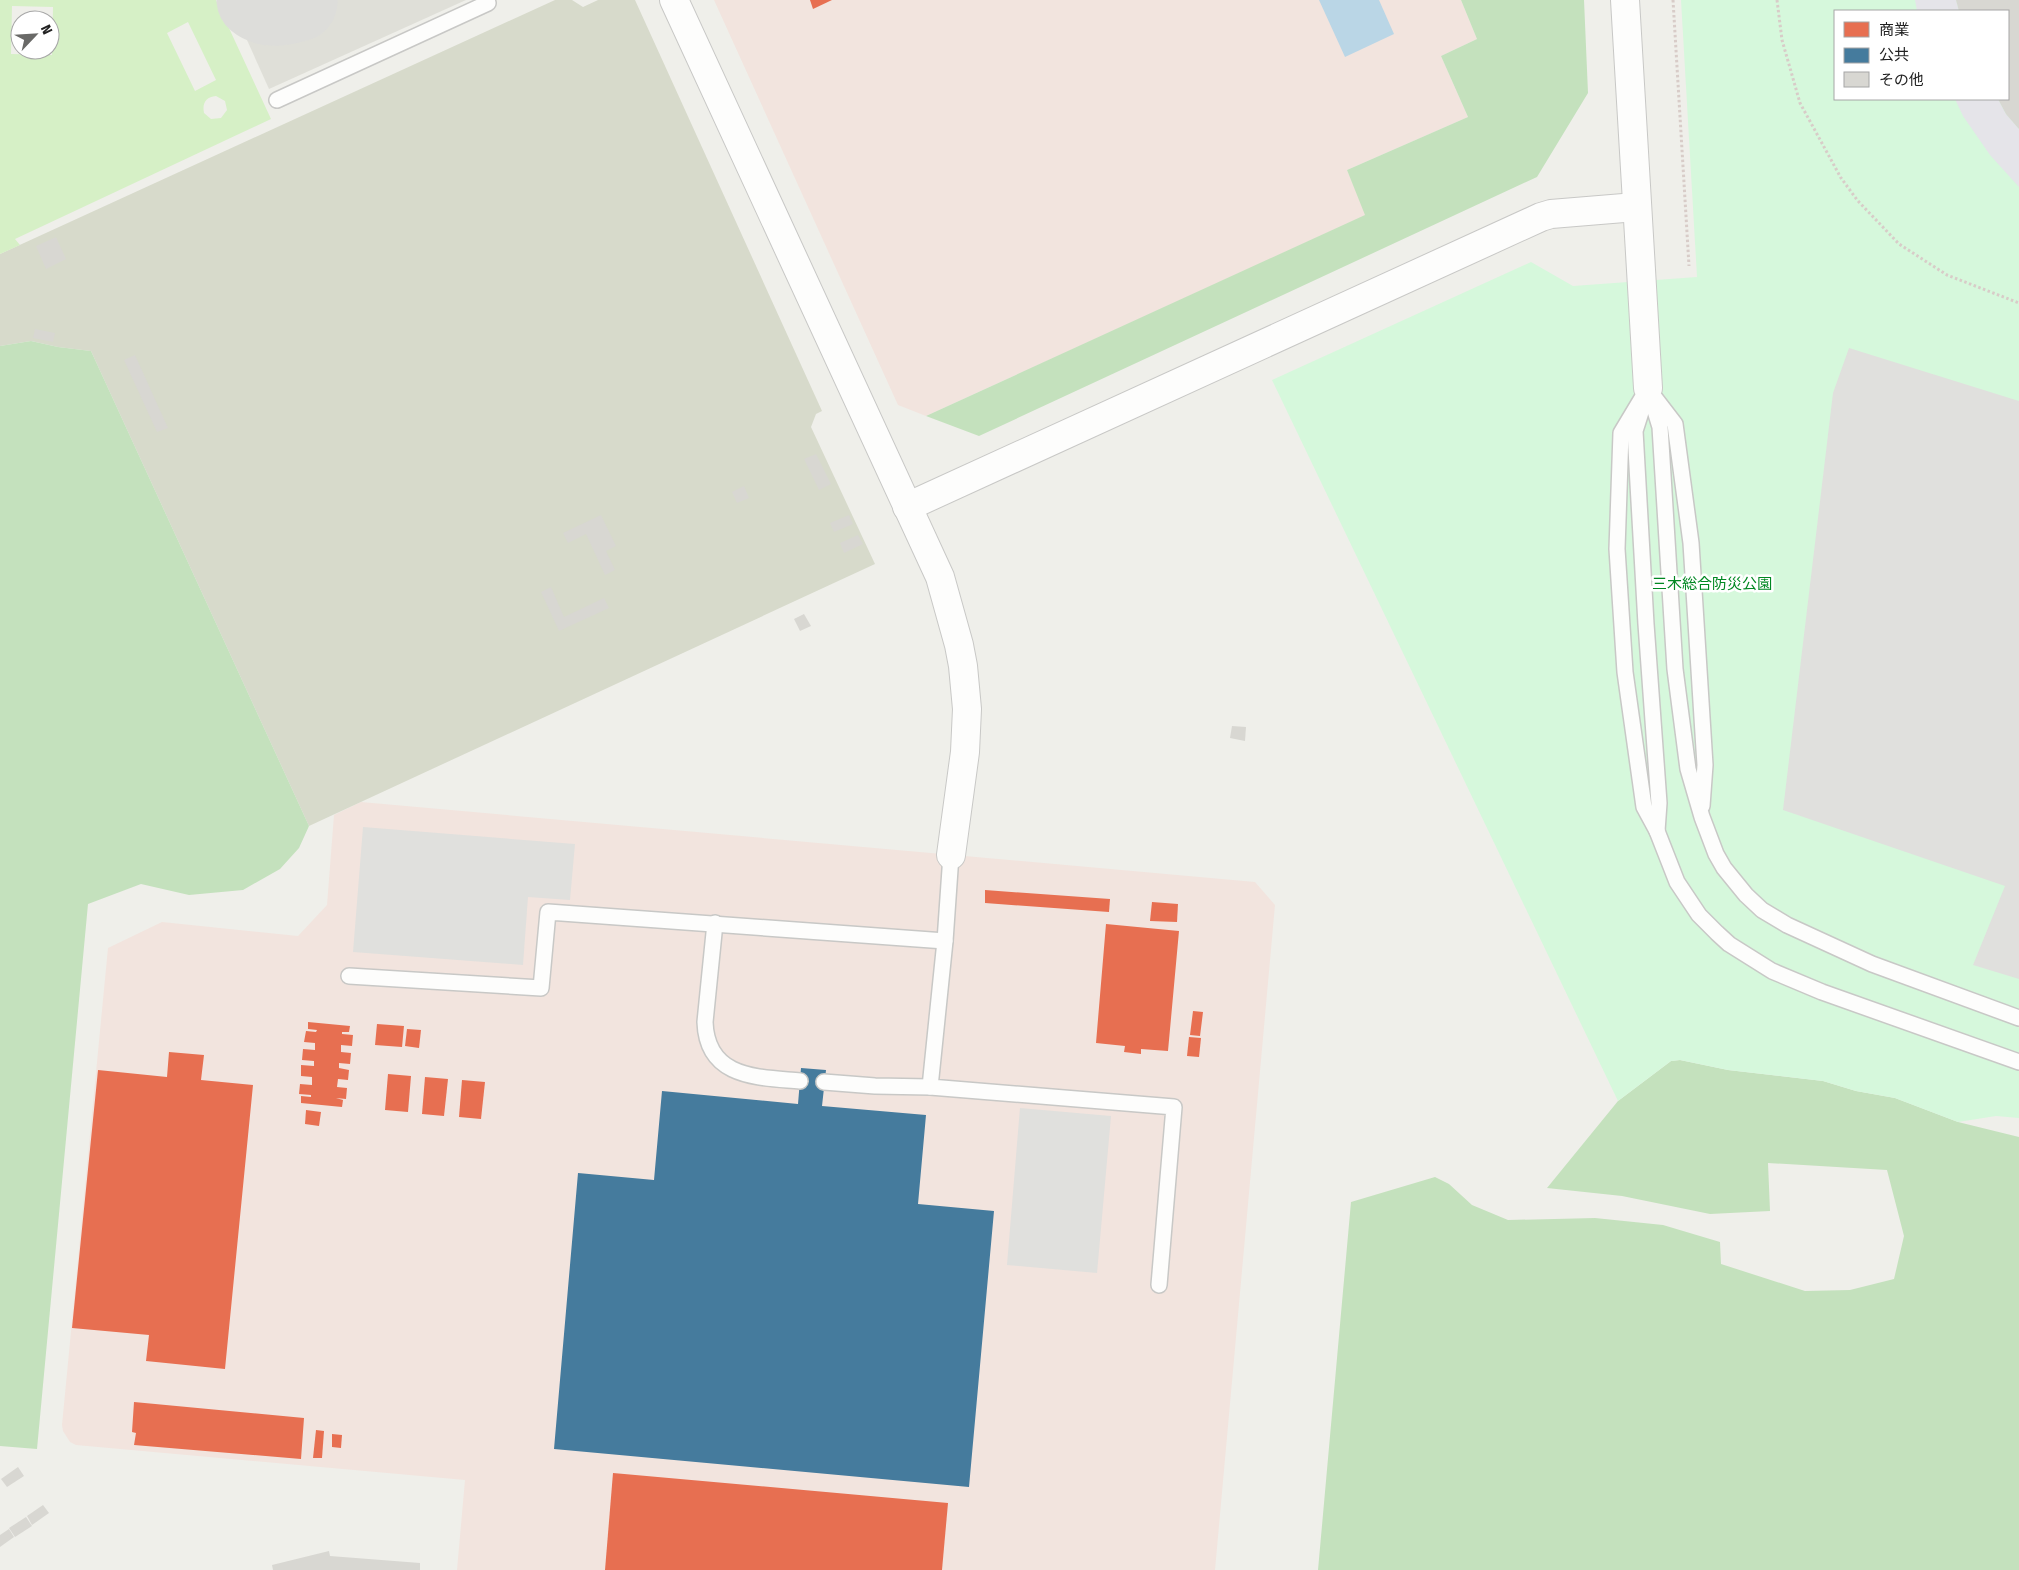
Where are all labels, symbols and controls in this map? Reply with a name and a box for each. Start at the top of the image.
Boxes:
north arrow [10,10,60,60]
legend [1834,10,2009,100]
text: 商業 [1879,21,1909,39]
text: N [37,22,56,37]
text: 公共 [1879,46,1909,64]
text: その他 [1879,71,1924,89]
park label: 三木総合防災公園 [1652,575,1772,593]

